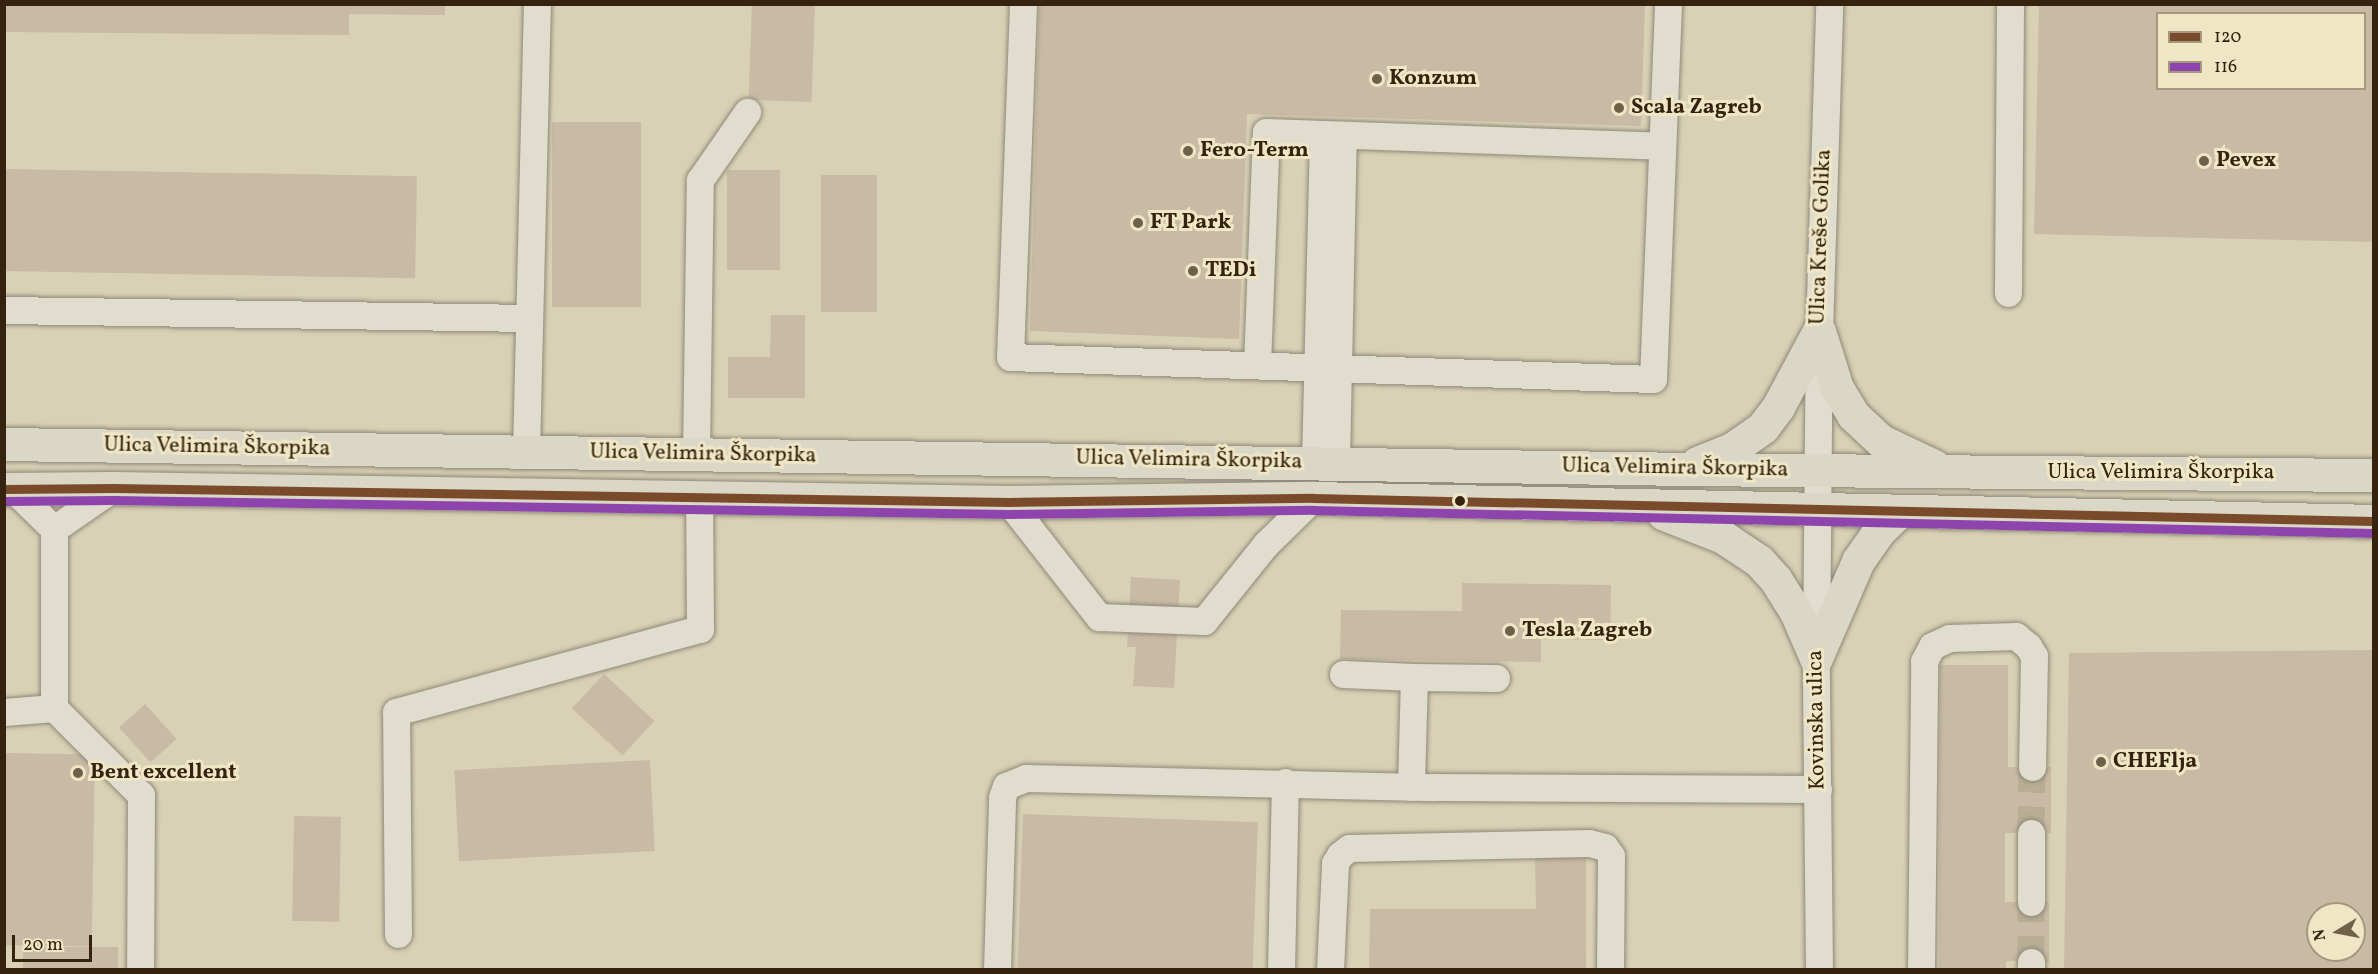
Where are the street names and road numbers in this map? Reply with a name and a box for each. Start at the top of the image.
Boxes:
street label: Ulica Kreše Golika [1805,149,1837,325]
street label: Ulica Velimira Škorpika [103,432,331,462]
street label: Ulica Velimira Škorpika [589,439,817,469]
street label: Ulica Velimira Škorpika [1075,445,1303,475]
street label: Ulica Velimira Škorpika [1561,453,1789,483]
street label: Ulica Velimira Škorpika [2047,460,2275,486]
street label: Kovinska ulica [1803,650,1831,790]

